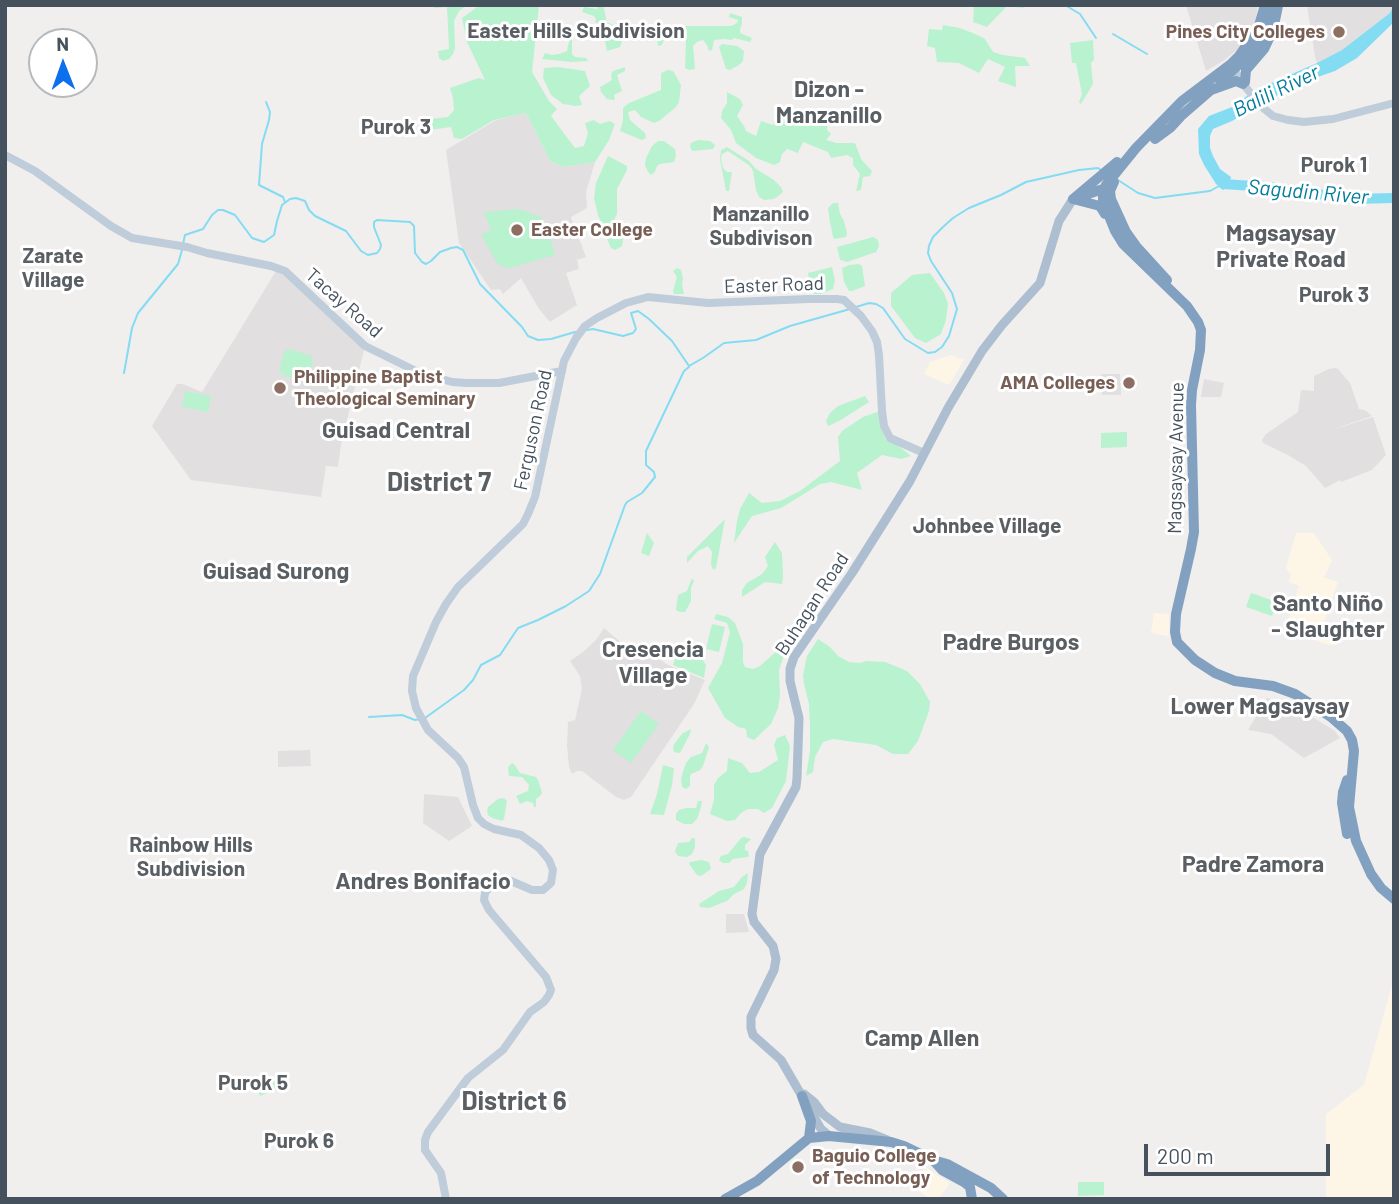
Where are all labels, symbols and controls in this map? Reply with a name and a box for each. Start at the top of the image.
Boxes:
district label: Easter Hills Subdivision [467,18,685,44]
place label: Pines City Colleges [1166,21,1325,43]
marker: Pines City Colleges [1331,24,1347,40]
north arrow [28,28,98,98]
text: N [56,32,69,55]
water label: Balili River [1229,59,1323,123]
district label: Dizon - Manzanillo [776,75,882,129]
district label: Purok 3 [361,114,431,140]
district label: Purok 1 [1301,152,1367,178]
water label: Sagudin River [1246,174,1370,210]
district label: Manzanillo Subdivison [709,201,813,251]
place label: Easter College [531,219,653,241]
district label: Magsaysay Private Road [1216,219,1346,273]
marker: Easter College [509,222,525,238]
district label: Zarate Village [22,243,84,293]
street label: Tacay Road [301,263,387,343]
street label: Easter Road [724,272,824,298]
district label: Purok 3 [1299,282,1369,308]
place label: Philippine Baptist Theological Seminary [294,366,476,410]
street label: Ferguson Road [509,368,557,492]
place label: AMA Colleges [1000,372,1115,394]
marker: AMA Colleges [1121,375,1137,391]
marker: Philippine Baptist Theological Seminary [272,380,288,396]
street label: Magsaysay Avenue [1163,382,1189,534]
district label: Guisad Central [322,416,470,444]
district label: District 7 [387,466,491,498]
district label: Johnbee Village [913,513,1061,539]
street label: Buhagan Road [770,548,854,660]
district label: Guisad Surong [203,557,349,585]
district label: Santo Niño - Slaughter [1271,589,1385,643]
district label: Padre Burgos [943,628,1079,656]
district label: Cresencia Village [602,635,704,689]
district label: Lower Magsaysay [1171,692,1349,720]
district label: Rainbow Hills Subdivision [129,832,253,882]
district label: Padre Zamora [1182,850,1324,878]
district label: Andres Bonifacio [335,867,511,895]
district label: Camp Allen [865,1024,979,1052]
district label: Purok 5 [218,1070,288,1096]
district label: District 6 [461,1085,567,1117]
district label: Purok 6 [264,1128,334,1154]
scale bar [1147,1130,1332,1174]
text: 200 m [1157,1143,1214,1168]
place label: Baguio College of Technology [812,1145,937,1189]
marker: Baguio College of Technology [790,1159,806,1175]

